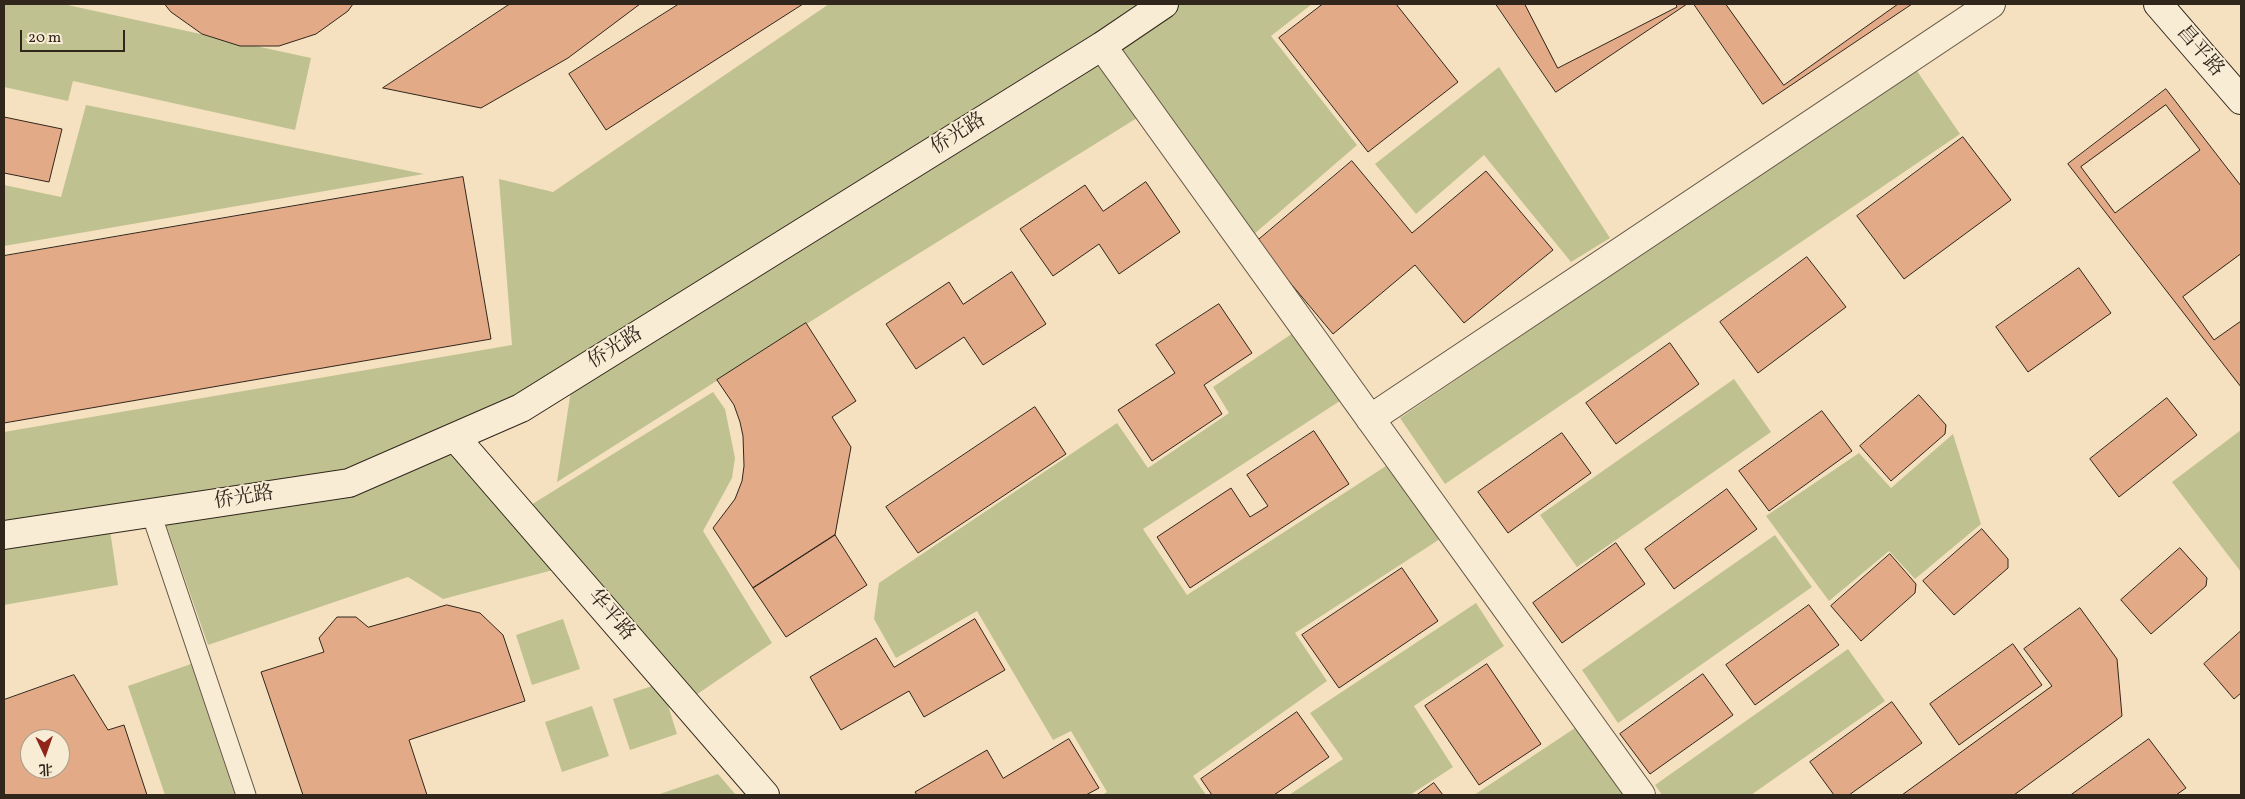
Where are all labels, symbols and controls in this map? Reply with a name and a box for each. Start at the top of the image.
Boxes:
scale bar [22,20,128,52]
street label: 昌平路 [2170,21,2228,83]
text: 20 m [28,28,61,49]
street label: 侨光路 [927,109,991,161]
street label: 侨光路 [584,323,648,375]
street label: 侨光路 [212,482,276,516]
street label: 华平路 [581,585,639,647]
north arrow [20,729,70,779]
text: 北 [38,759,53,778]

